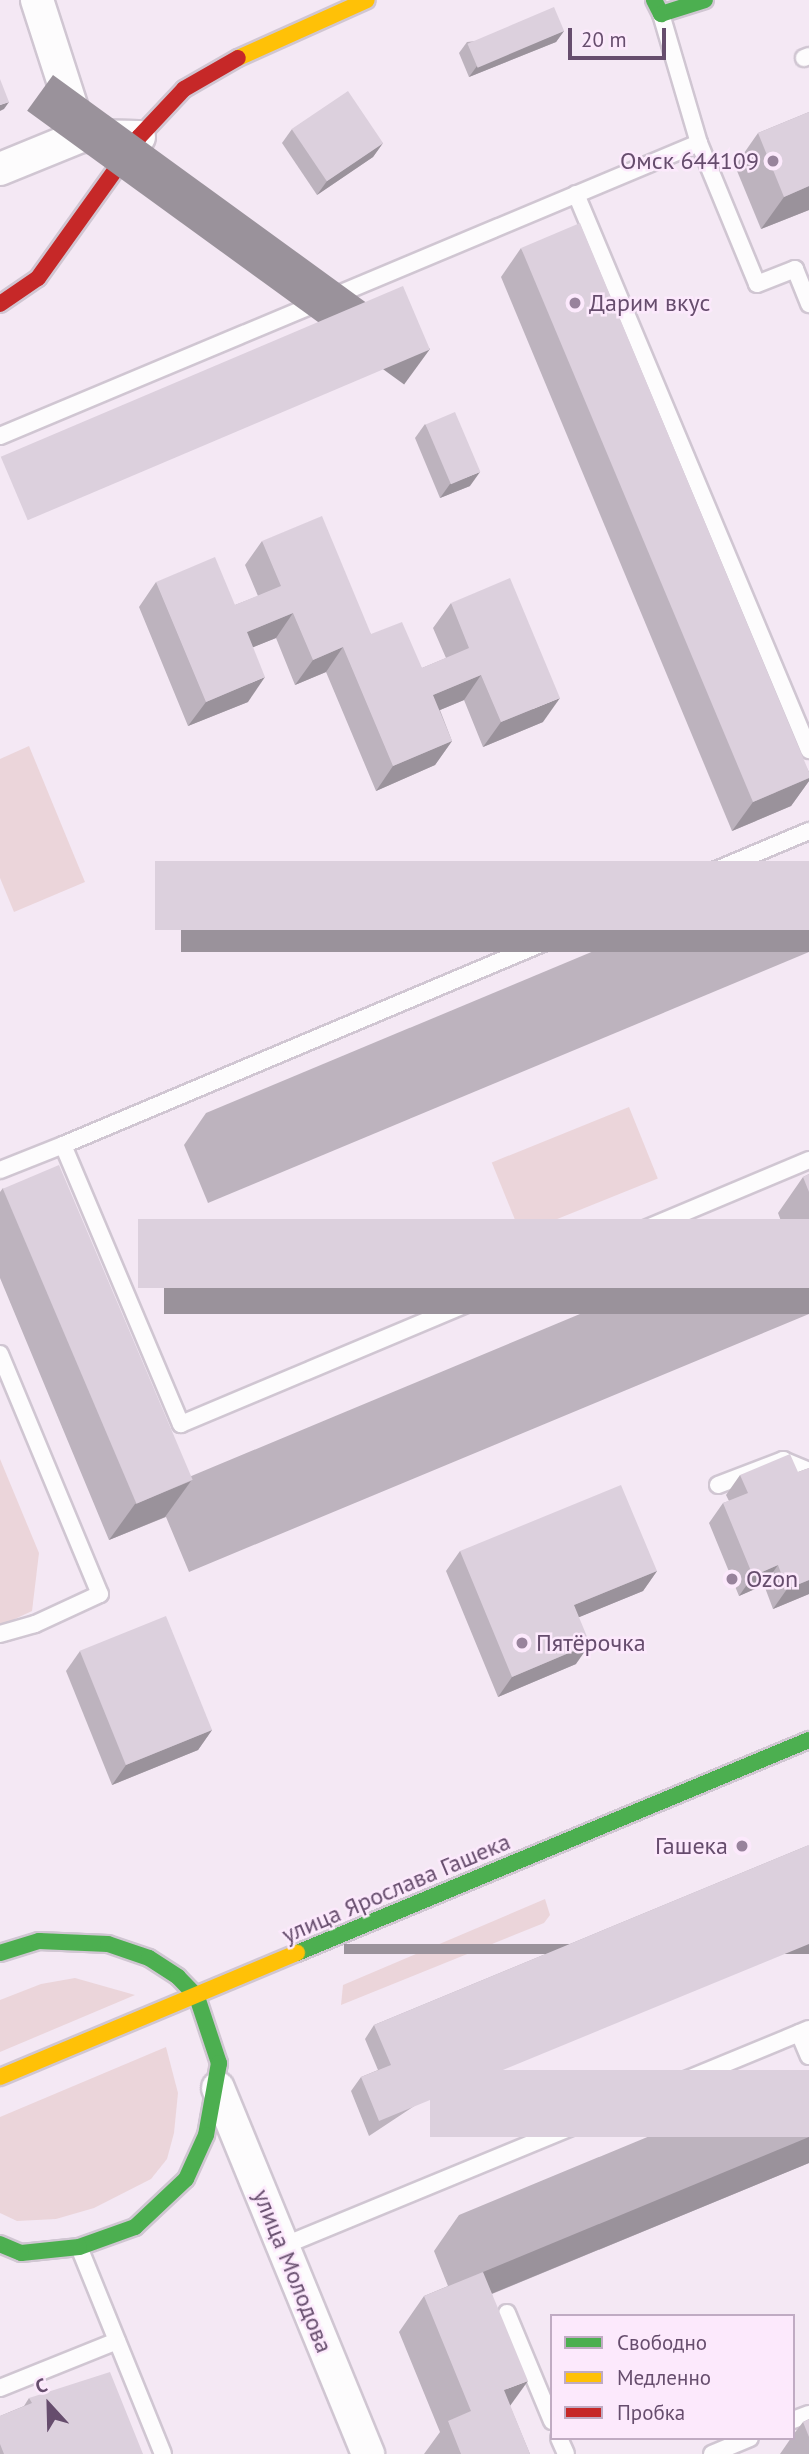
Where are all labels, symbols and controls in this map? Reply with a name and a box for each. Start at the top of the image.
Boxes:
scale bar [571,14,669,58]
text: 20 m [581,26,627,53]
place label: Омск 644109 [620,147,759,175]
marker: Омск 644109 [765,153,781,169]
place label: Дарим вкус [589,289,710,317]
marker: Дарим вкус [567,295,583,311]
place label: Ozon [746,1565,798,1593]
marker: Ozon [724,1571,740,1587]
place label: Пятёрочка [536,1629,646,1657]
marker: Пятёрочка [514,1635,530,1651]
street label: улица Ярослава Гашека [278,1827,514,1949]
place label: Гашека [655,1832,728,1860]
marker: Гашека [734,1838,750,1854]
street label: улица Молодова [247,2185,339,2357]
legend [550,2314,795,2440]
text: Свободно [617,2329,707,2356]
text: Медленно [617,2364,711,2391]
north arrow [14,2370,84,2440]
text: С [32,2372,51,2399]
text: Пробка [617,2399,685,2426]

